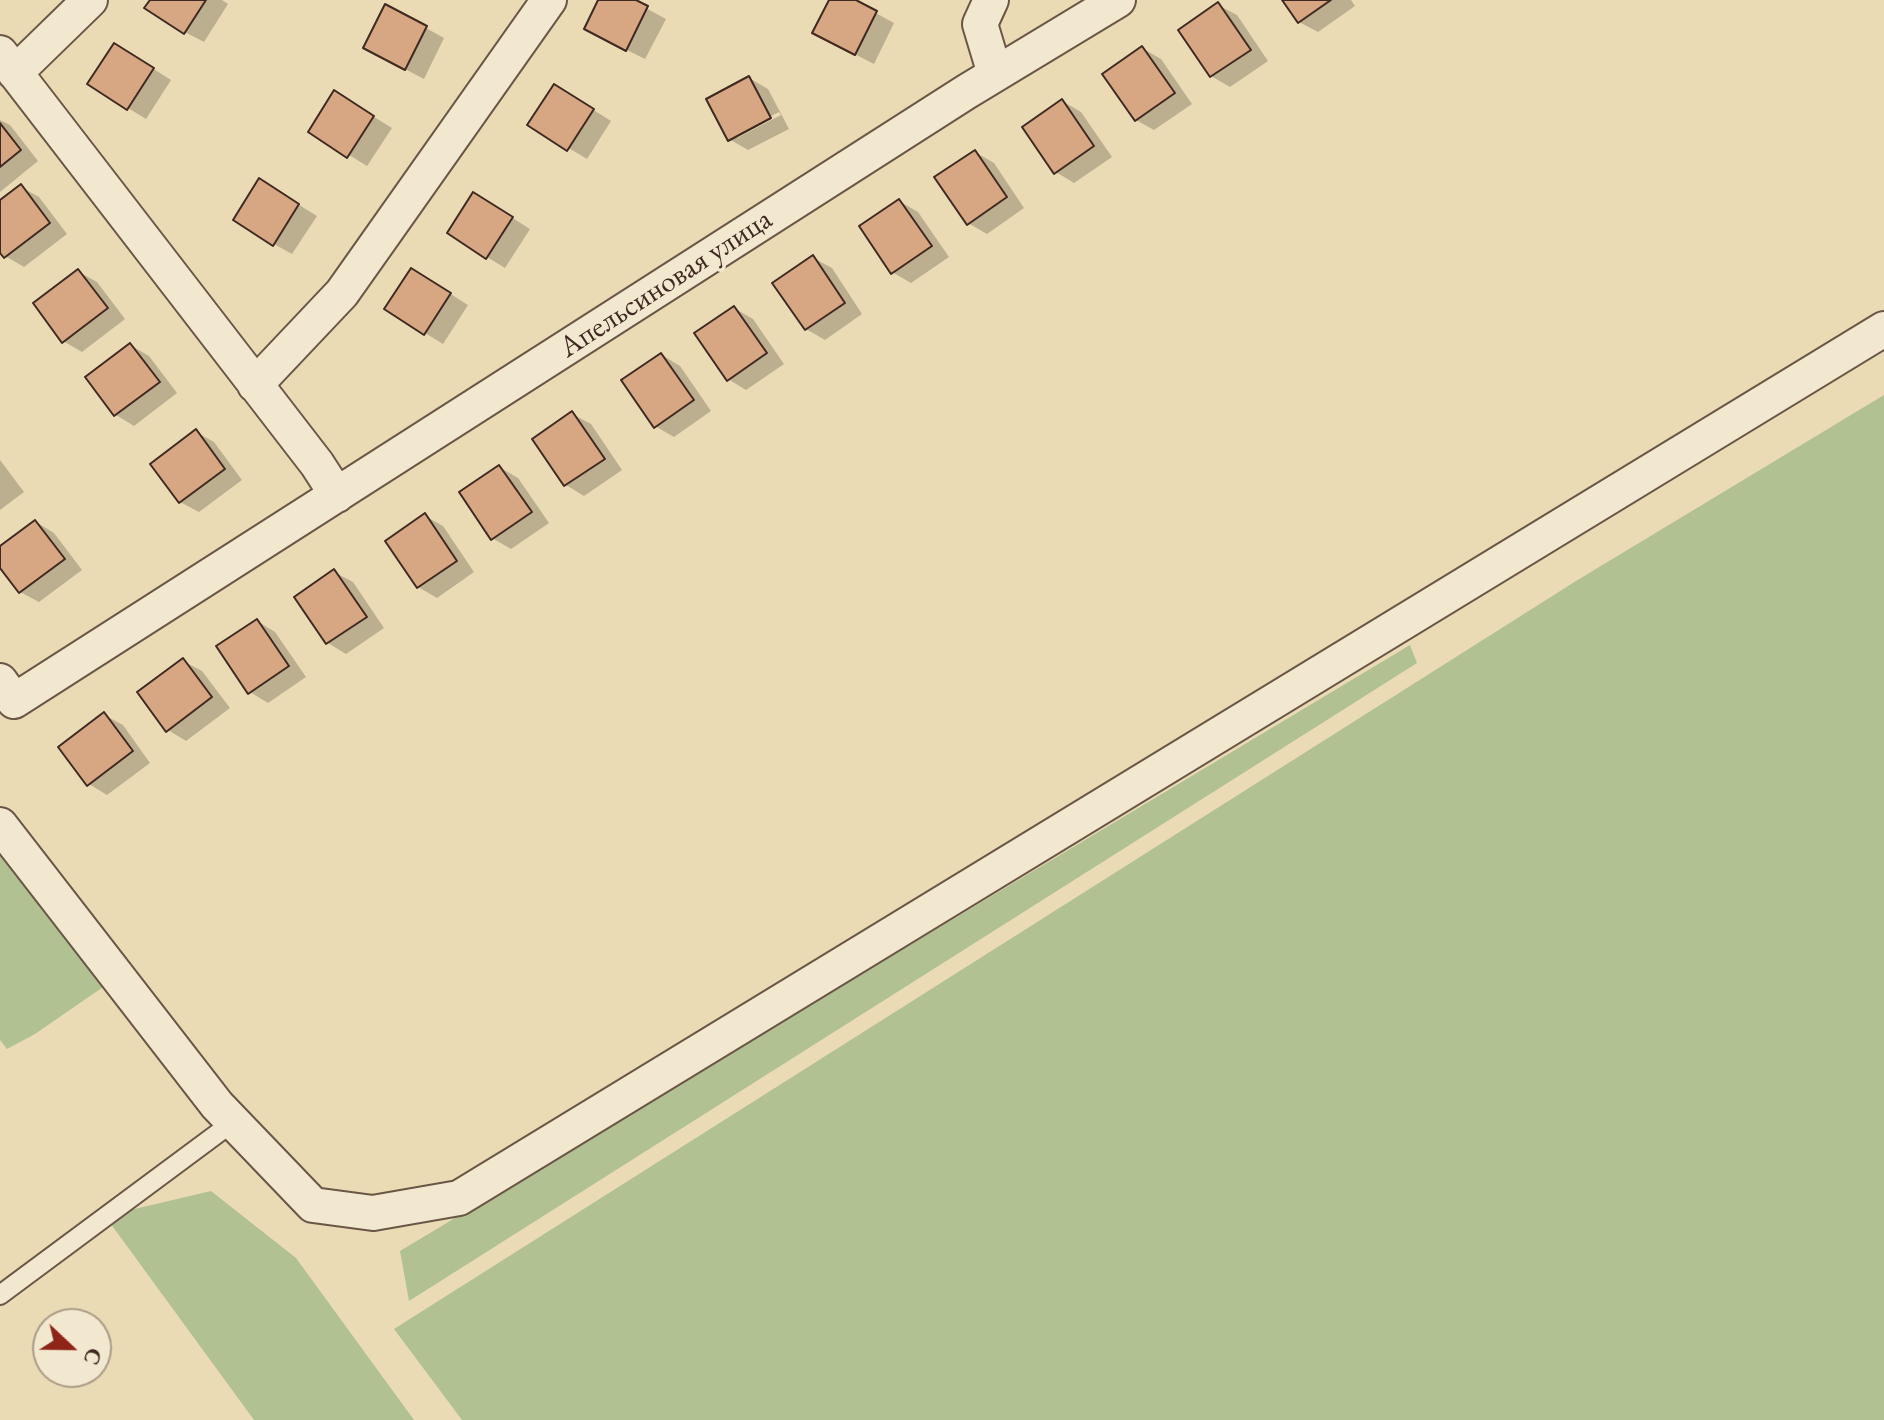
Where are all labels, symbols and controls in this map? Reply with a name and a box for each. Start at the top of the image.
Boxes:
street label: Апельсиновая улица [553,202,779,366]
north arrow [32,1308,112,1388]
text: С [76,1344,109,1369]

